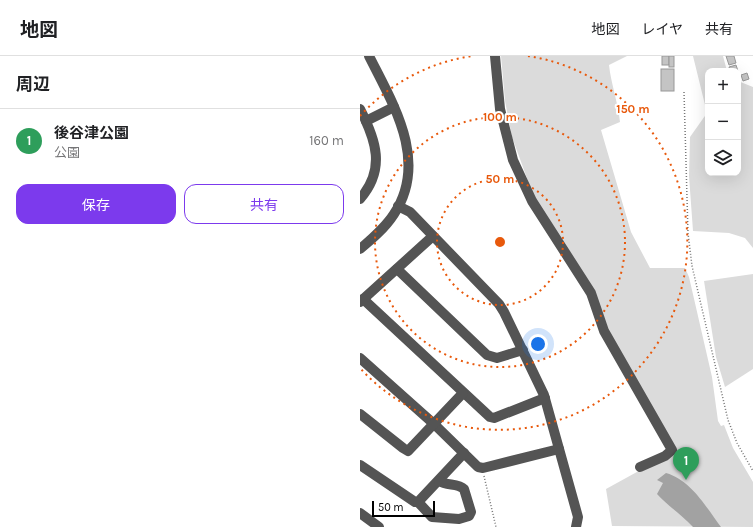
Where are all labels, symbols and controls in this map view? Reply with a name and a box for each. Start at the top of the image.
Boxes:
text: 地図 [20,19,58,41]
text: 地図 [591,21,619,38]
text: レイヤ [641,21,683,38]
text: 共有 [705,21,733,38]
map controls [705,68,741,176]
button: + [705,68,741,104]
text: 周辺 [16,74,50,94]
text: 150 m [616,102,650,116]
button: − [705,104,741,140]
text: 100 m [483,110,517,124]
text: 後谷津公園 [54,124,129,142]
text: 1 [27,133,31,148]
text: 160 m [309,133,344,148]
button: layers [705,140,741,176]
text: 公園 [54,145,80,160]
text: 50 m [486,172,515,186]
button: 保存 [16,184,176,224]
button: 共有 [184,184,344,224]
centre of rings [493,235,507,249]
your location [528,334,548,354]
pin: 1 [673,447,699,480]
scale bar [372,499,435,518]
text: 50 m [378,501,404,514]

